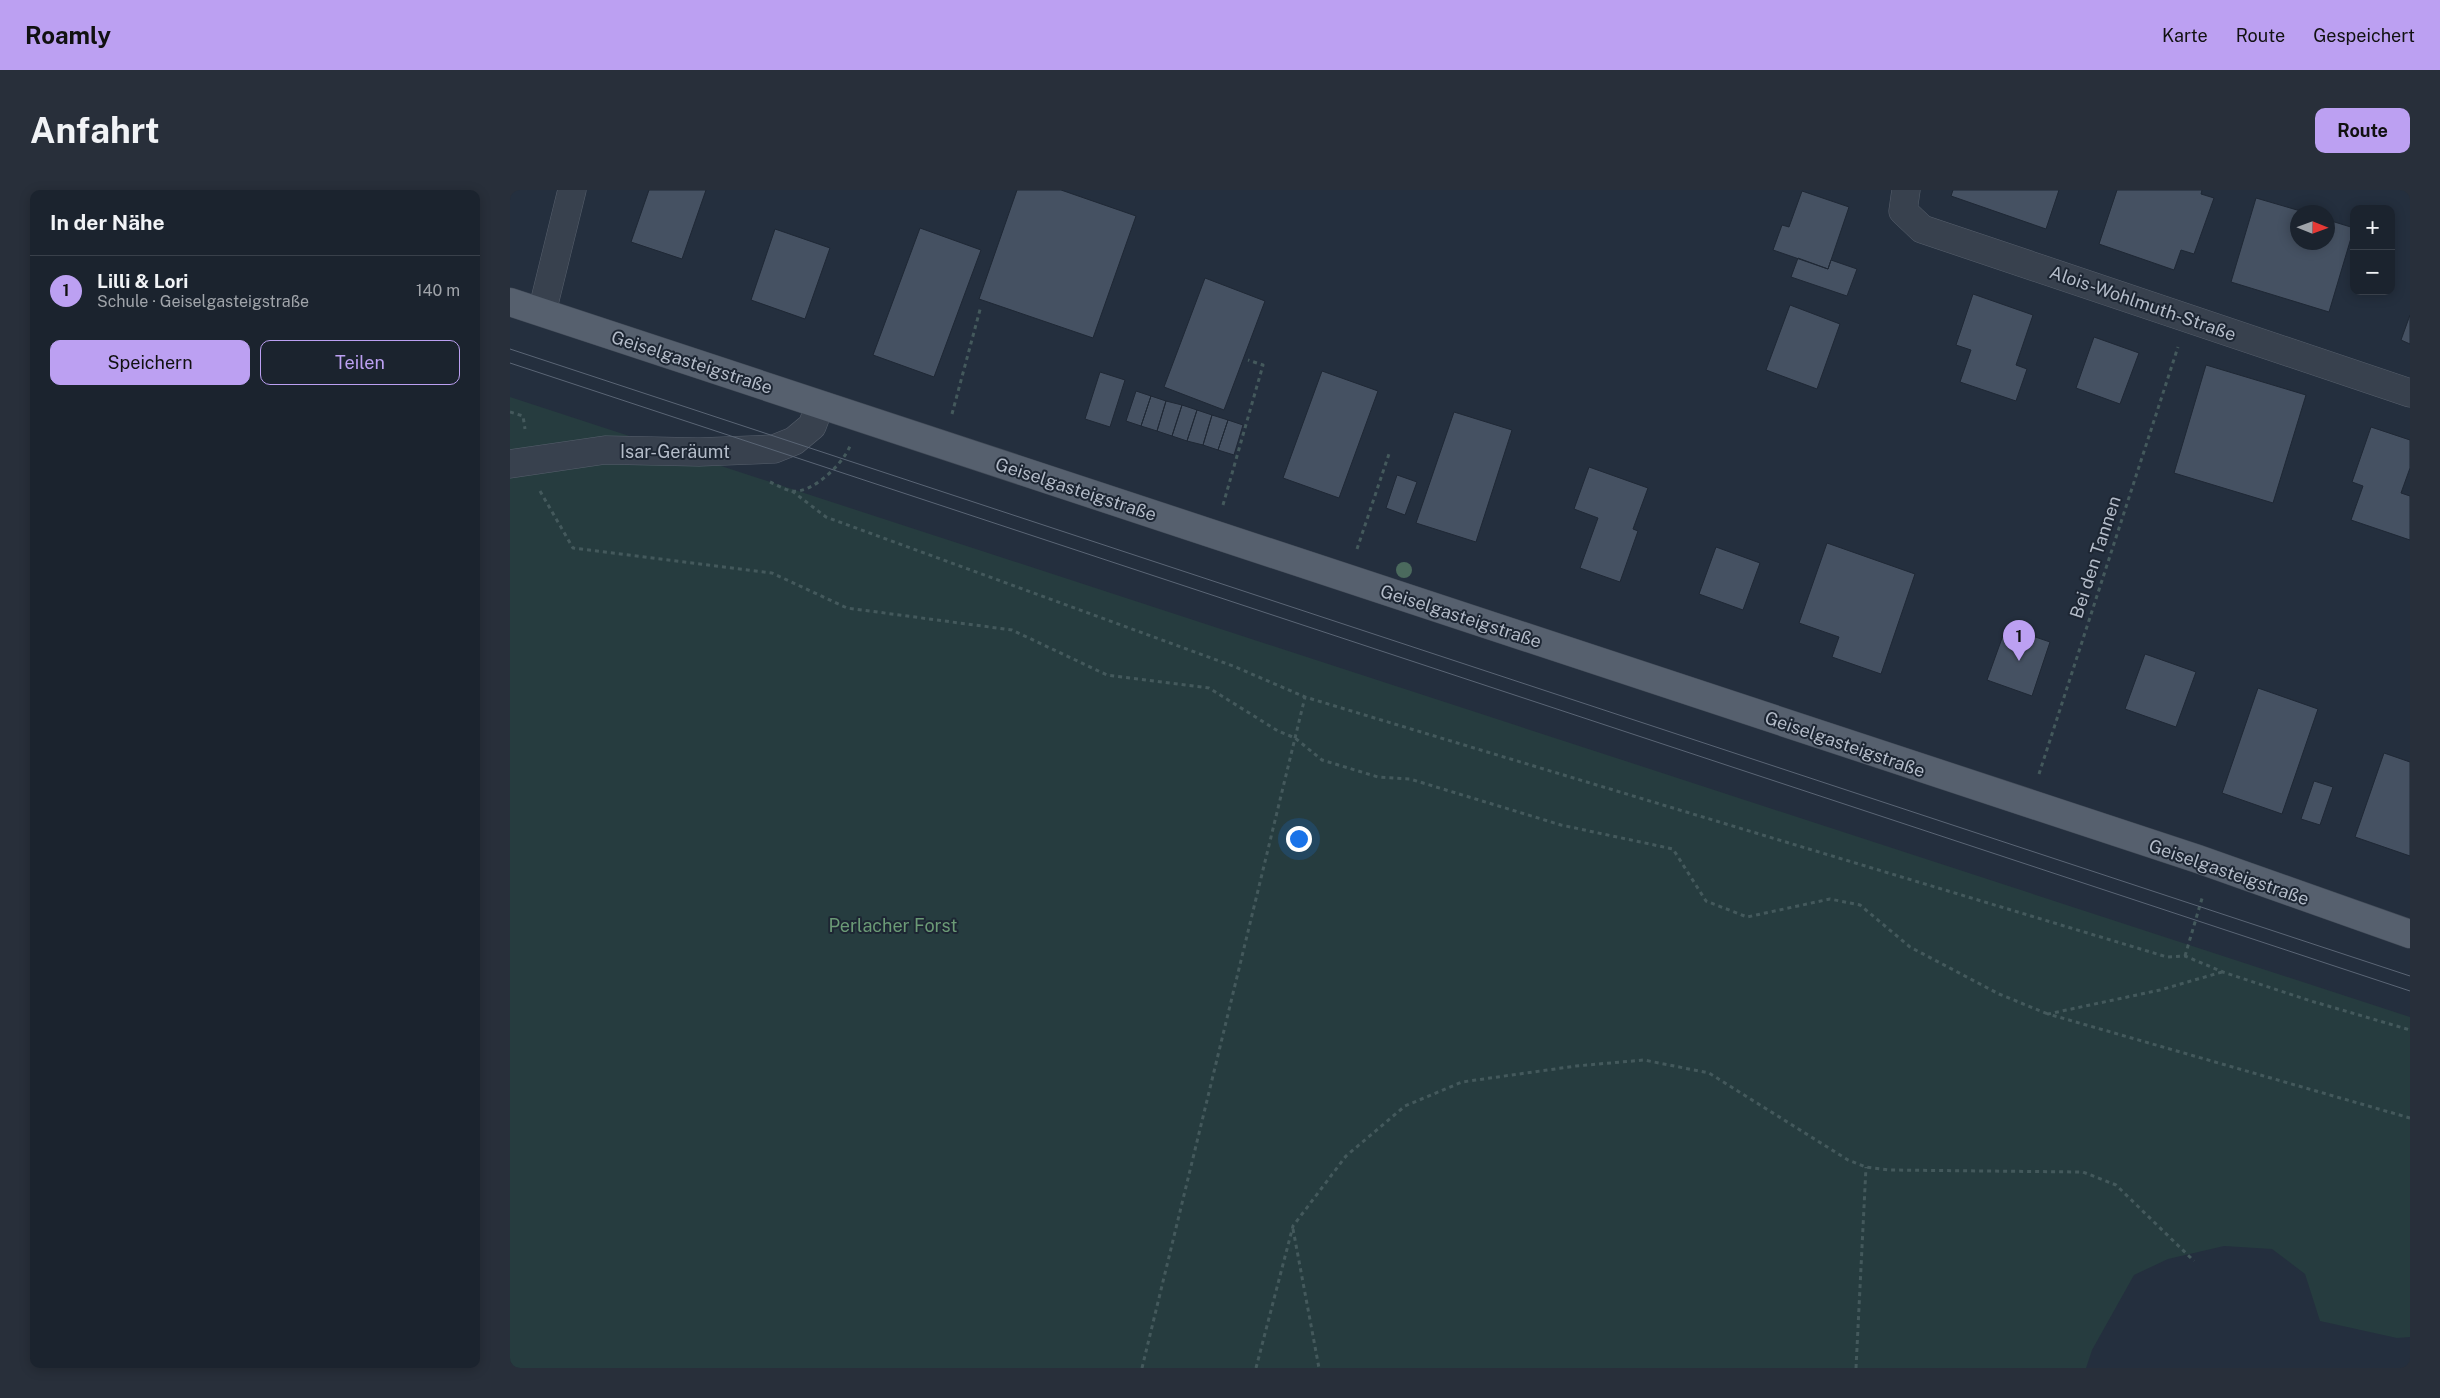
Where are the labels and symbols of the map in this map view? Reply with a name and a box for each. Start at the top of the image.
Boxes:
north arrow [2290,205,2335,250]
street label: Alois-Wohlmuth-Straße [2047,261,2239,345]
street label: Geiselgasteigstraße [609,326,775,398]
street label: Isar-Geräumt [620,441,730,462]
street label: Geiselgasteigstraße [993,453,1159,525]
street label: Bei den Tannen [2065,493,2125,621]
street label: Geiselgasteigstraße [1378,580,1544,652]
pin: 1 [2003,620,2035,661]
street label: Geiselgasteigstraße [1762,707,1928,781]
your location [1286,826,1312,852]
street label: Geiselgasteigstraße [2146,835,2312,909]
park label: Perlacher Forst [829,915,958,936]

